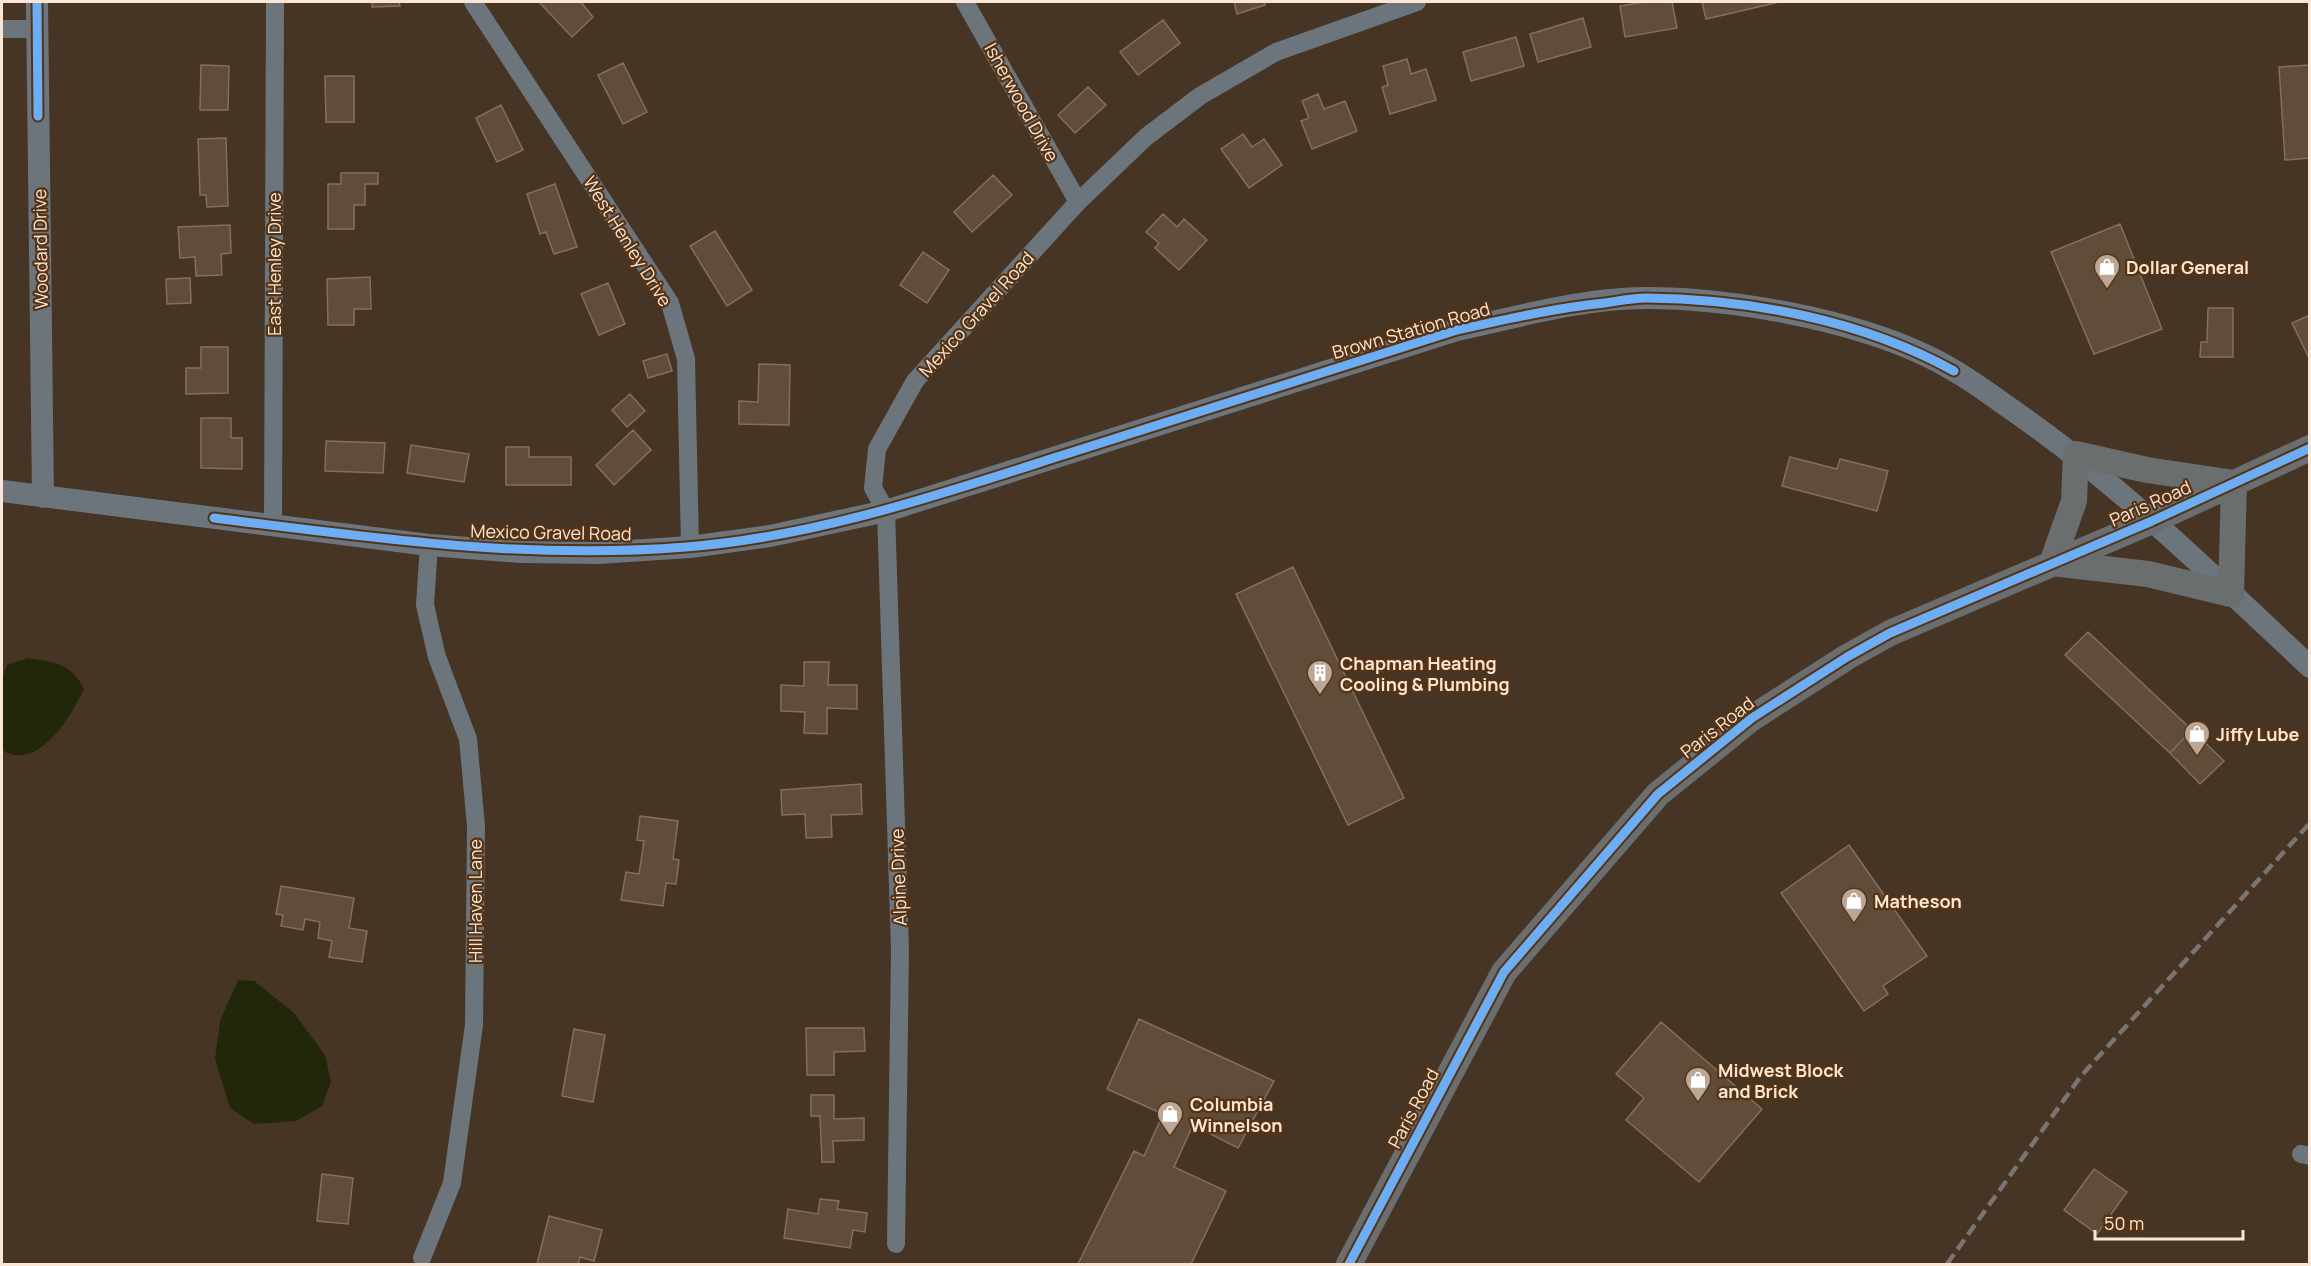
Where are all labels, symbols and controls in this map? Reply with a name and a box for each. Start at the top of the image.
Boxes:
street label: Isherwood Drive [979,38,1065,166]
street label: West Henley Drive [578,171,678,311]
street label: Woodard Drive [27,189,53,309]
street label: East Henley Drive [262,192,286,336]
street label: Mexico Gravel Road [913,246,1039,382]
shop icon: Dollar General [2092,252,2122,290]
place label: Dollar General [2126,255,2249,279]
street label: Brown Station Road [1329,296,1493,364]
street label: Paris Road [2105,474,2195,532]
street label: Mexico Gravel Road [470,519,632,545]
place label: Chapman Heating Cooling & Plumbing [1340,651,1510,696]
building icon: Chapman Heating Cooling & Plumbing [1305,658,1335,696]
street label: Paris Road [1675,691,1759,763]
shop icon: Jiffy Lube [2182,719,2212,757]
place label: Jiffy Lube [2216,722,2300,746]
street label: Alpine Drive [884,828,912,926]
street label: Hill Haven Lane [463,839,487,963]
shop icon: Matheson [1839,886,1869,924]
place label: Matheson [1874,889,1962,913]
place label: Midwest Block and Brick [1718,1058,1844,1103]
street label: Paris Road [1382,1064,1444,1152]
shop icon: Midwest Block and Brick [1683,1065,1713,1103]
place label: Columbia Winnelson [1190,1092,1283,1137]
shop icon: Columbia Winnelson [1155,1099,1185,1137]
scale bar [2095,1203,2244,1241]
text: 50 m [2104,1211,2144,1235]

